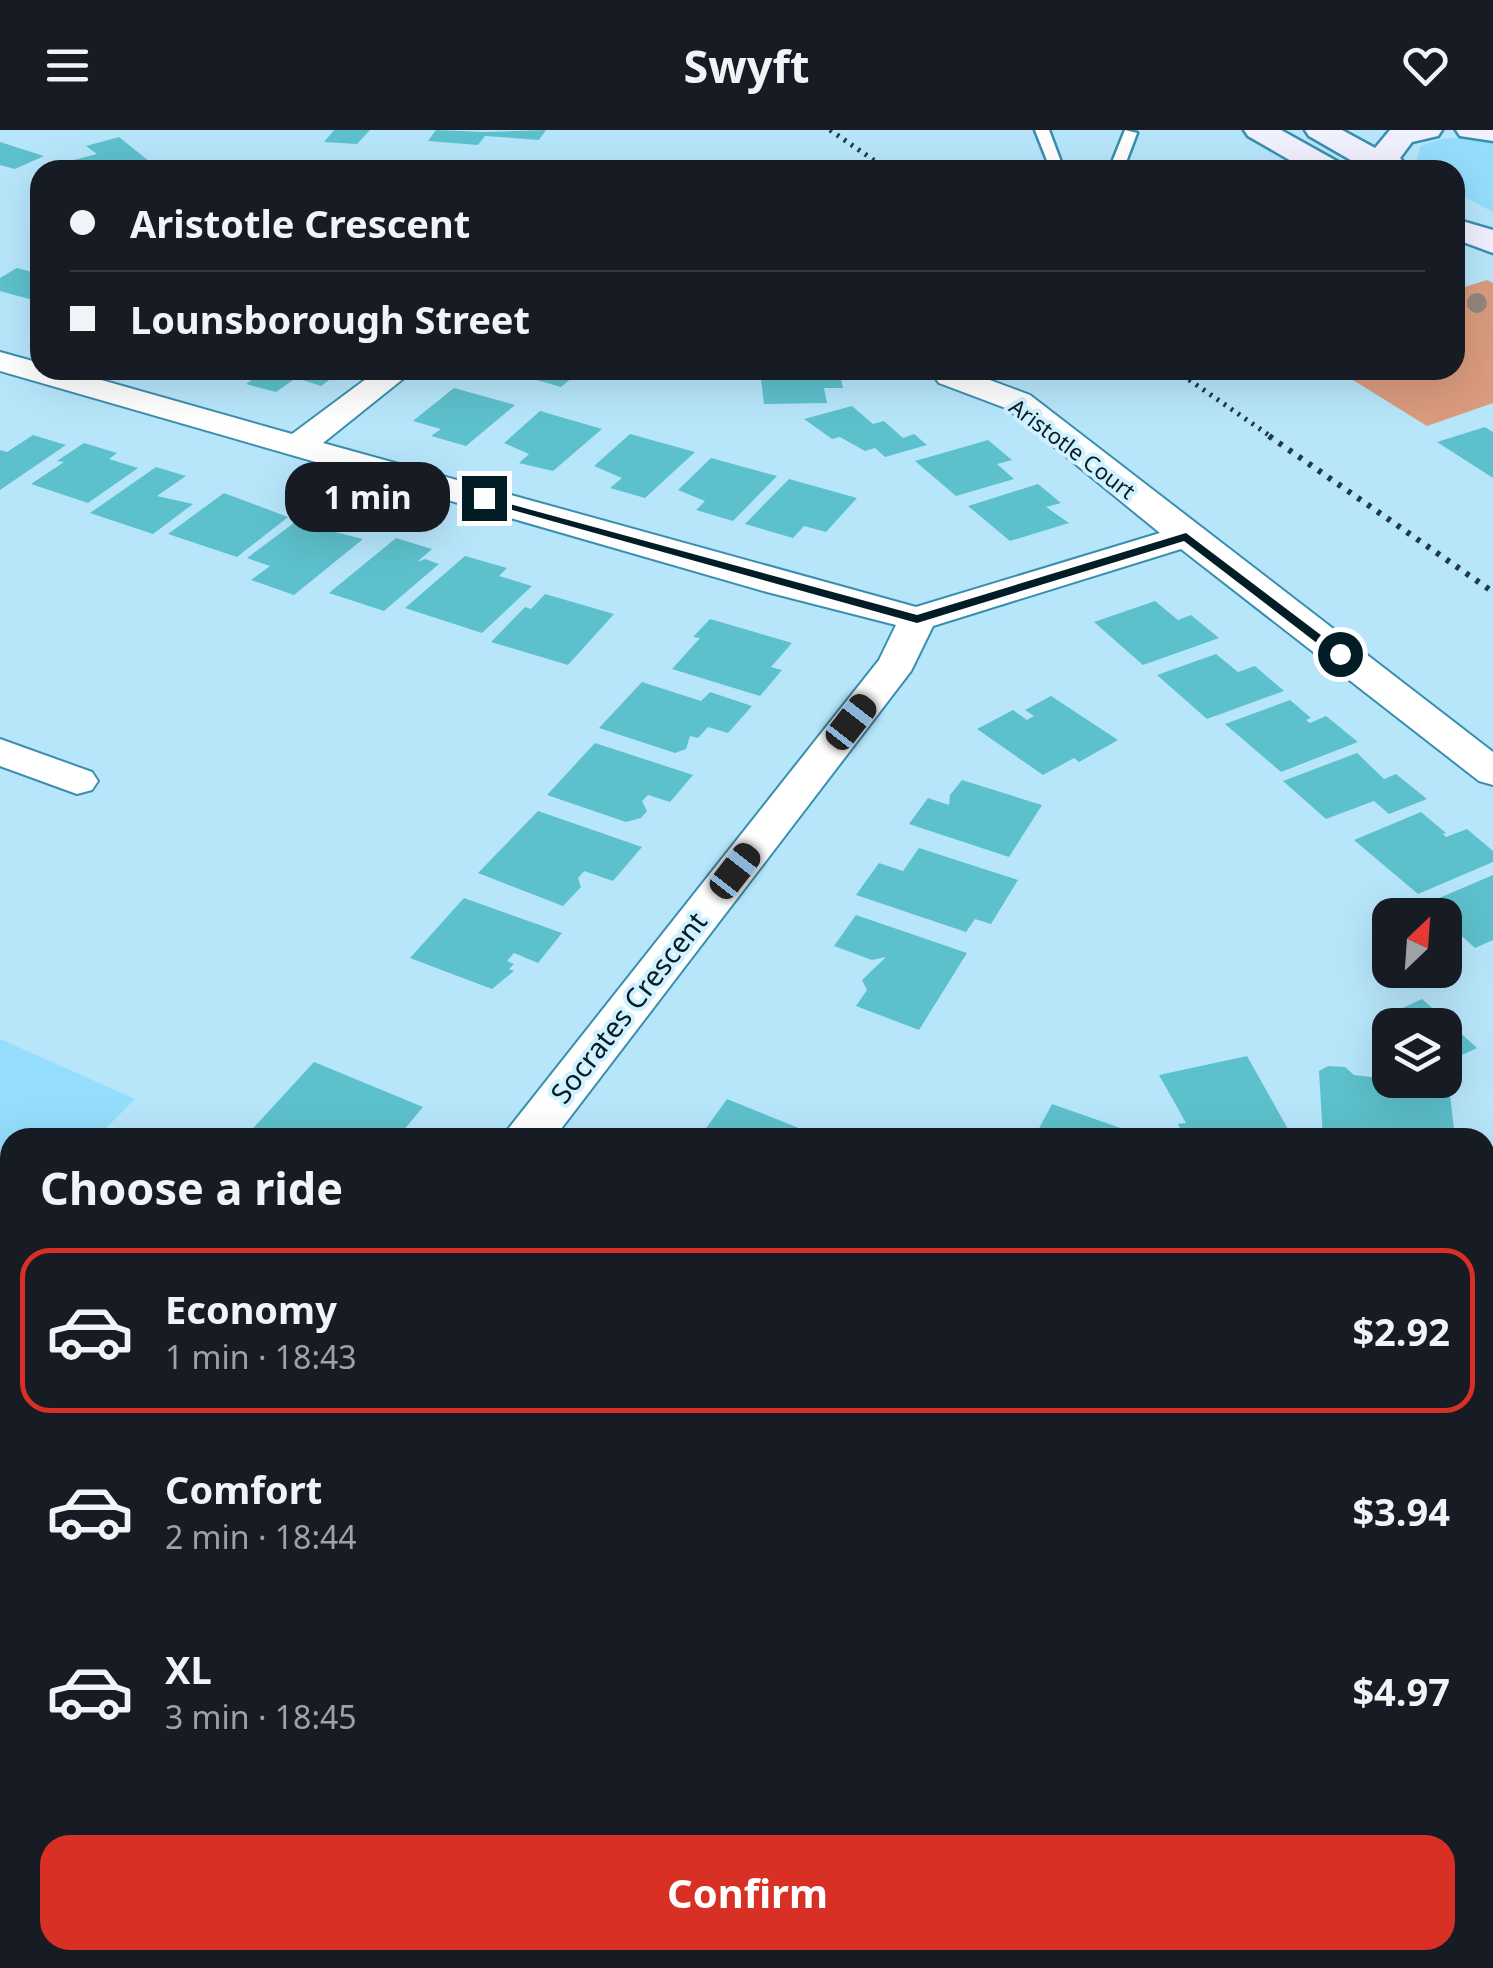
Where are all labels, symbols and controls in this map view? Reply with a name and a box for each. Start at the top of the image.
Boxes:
text: Swyft [684,35,809,96]
icon: menu [40,38,95,93]
icon: heart [1398,38,1453,93]
text: Aristotle Crescent [130,197,470,249]
text: Lounsborough Street [130,293,530,345]
street label: Aristotle Court [1004,391,1142,505]
callout: 1 min [284,463,449,533]
text: 1 min [323,475,412,518]
route end [462,476,507,521]
route start [1318,632,1363,677]
car [821,689,881,755]
car [705,838,765,904]
north arrow [1372,898,1462,988]
map controls [1372,898,1462,1098]
street label: Socrates Crescent [541,903,715,1111]
button: layers [1372,1008,1462,1098]
text: Choose a ride [40,1157,343,1218]
text: Economy [165,1283,337,1335]
icon: car [45,1286,135,1376]
text: $2.92 [1352,1305,1450,1357]
text: 1 min · 18:43 [165,1335,357,1378]
text: Comfort [165,1463,322,1515]
icon: car [45,1466,135,1556]
text: $3.94 [1352,1485,1450,1537]
text: 2 min · 18:44 [165,1515,357,1558]
text: XL [165,1643,212,1695]
icon: car [45,1646,135,1736]
text: $4.97 [1352,1665,1450,1717]
text: 3 min · 18:45 [165,1695,357,1738]
button: Confirm [40,1835,1455,1950]

